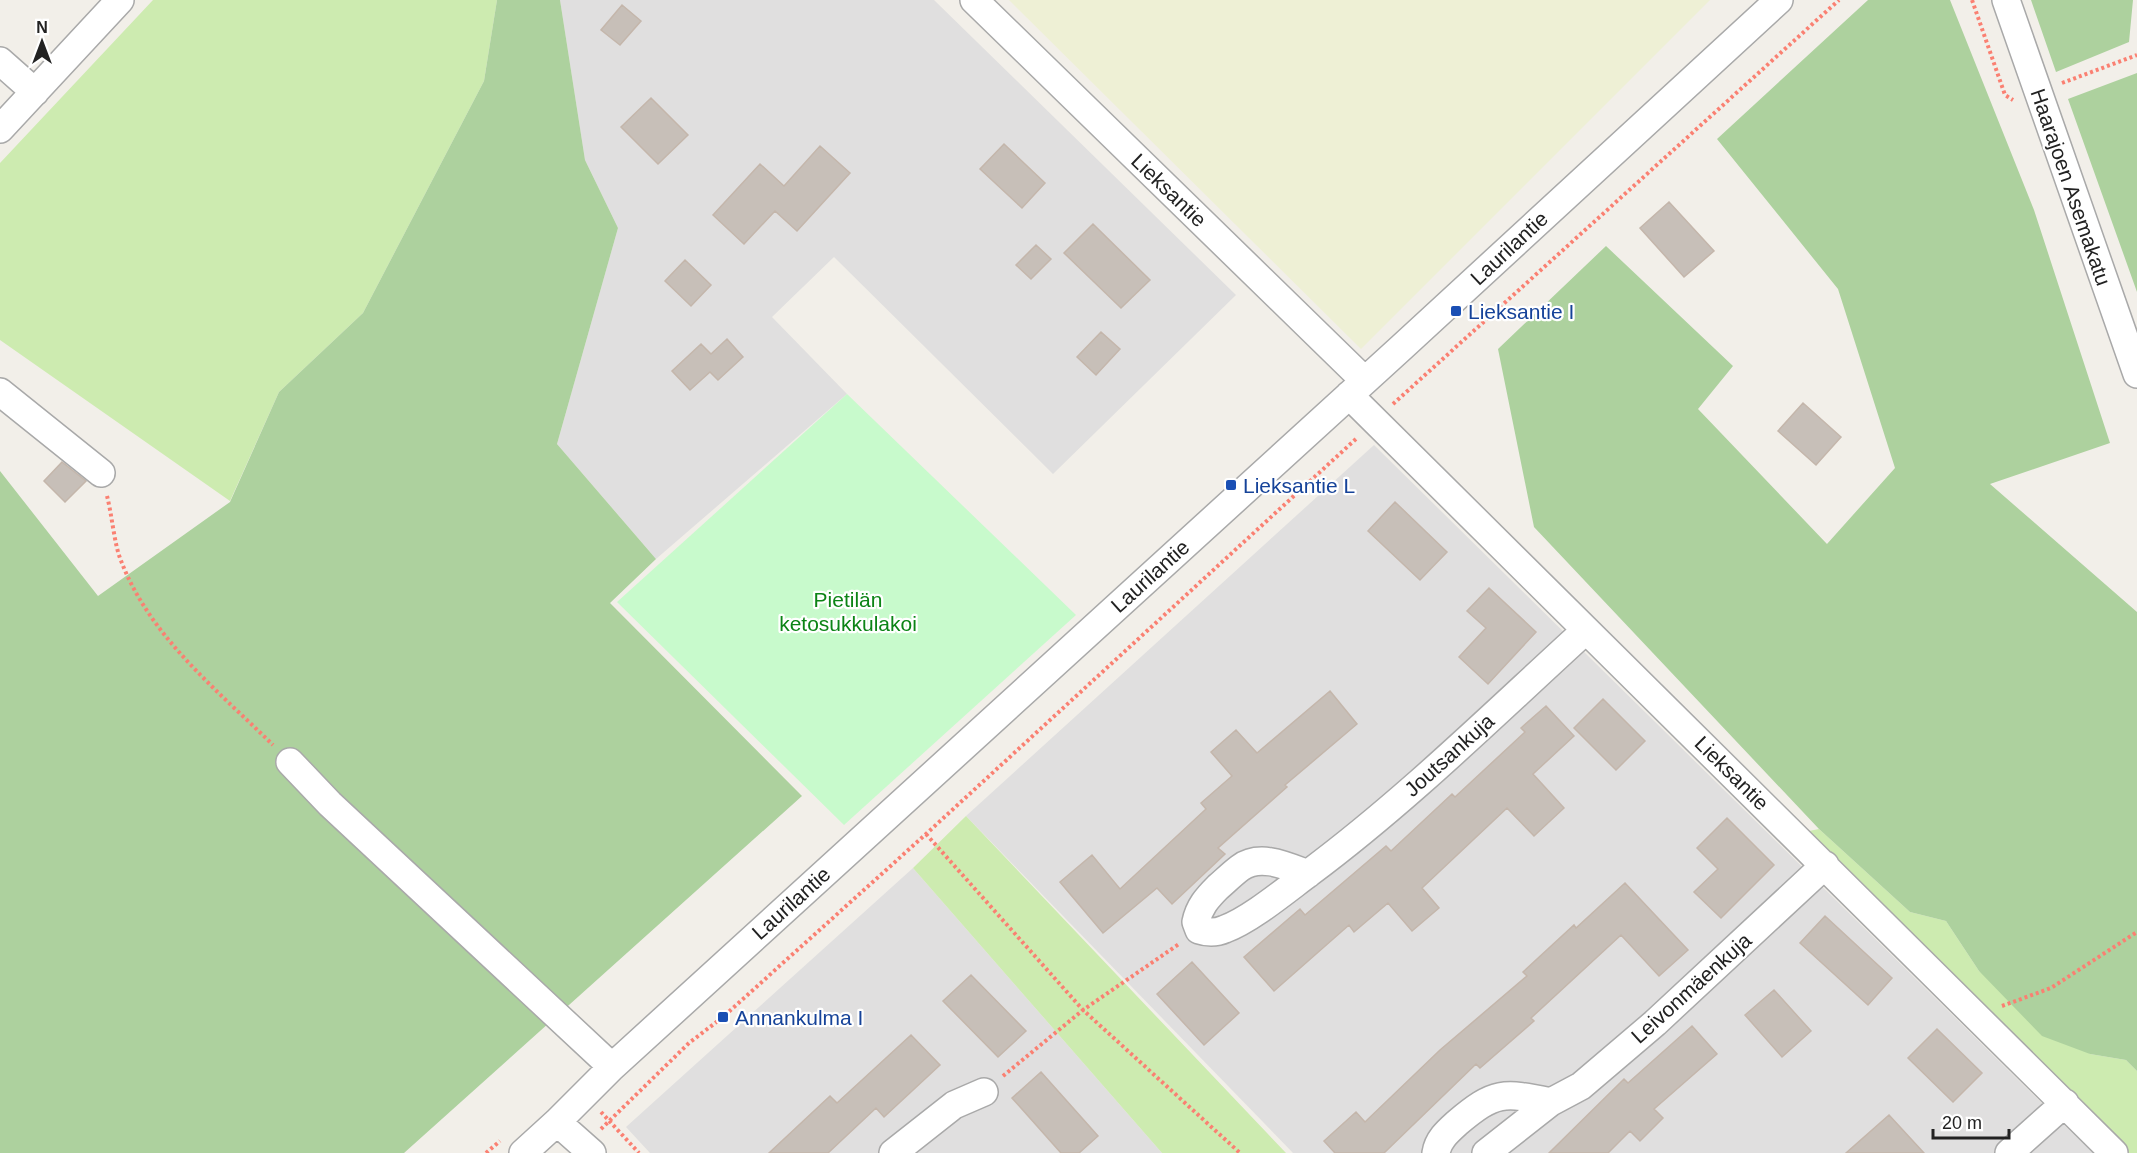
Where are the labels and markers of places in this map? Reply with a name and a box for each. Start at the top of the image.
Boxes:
place label: Lieksantie I [1468,300,1574,323]
marker: Lieksantie I [1449,304,1463,318]
place label: Lieksantie L [1243,474,1355,497]
marker: Lieksantie L [1224,478,1238,492]
place label: Annankulma I [735,1006,863,1029]
marker: Annankulma I [716,1010,730,1024]

